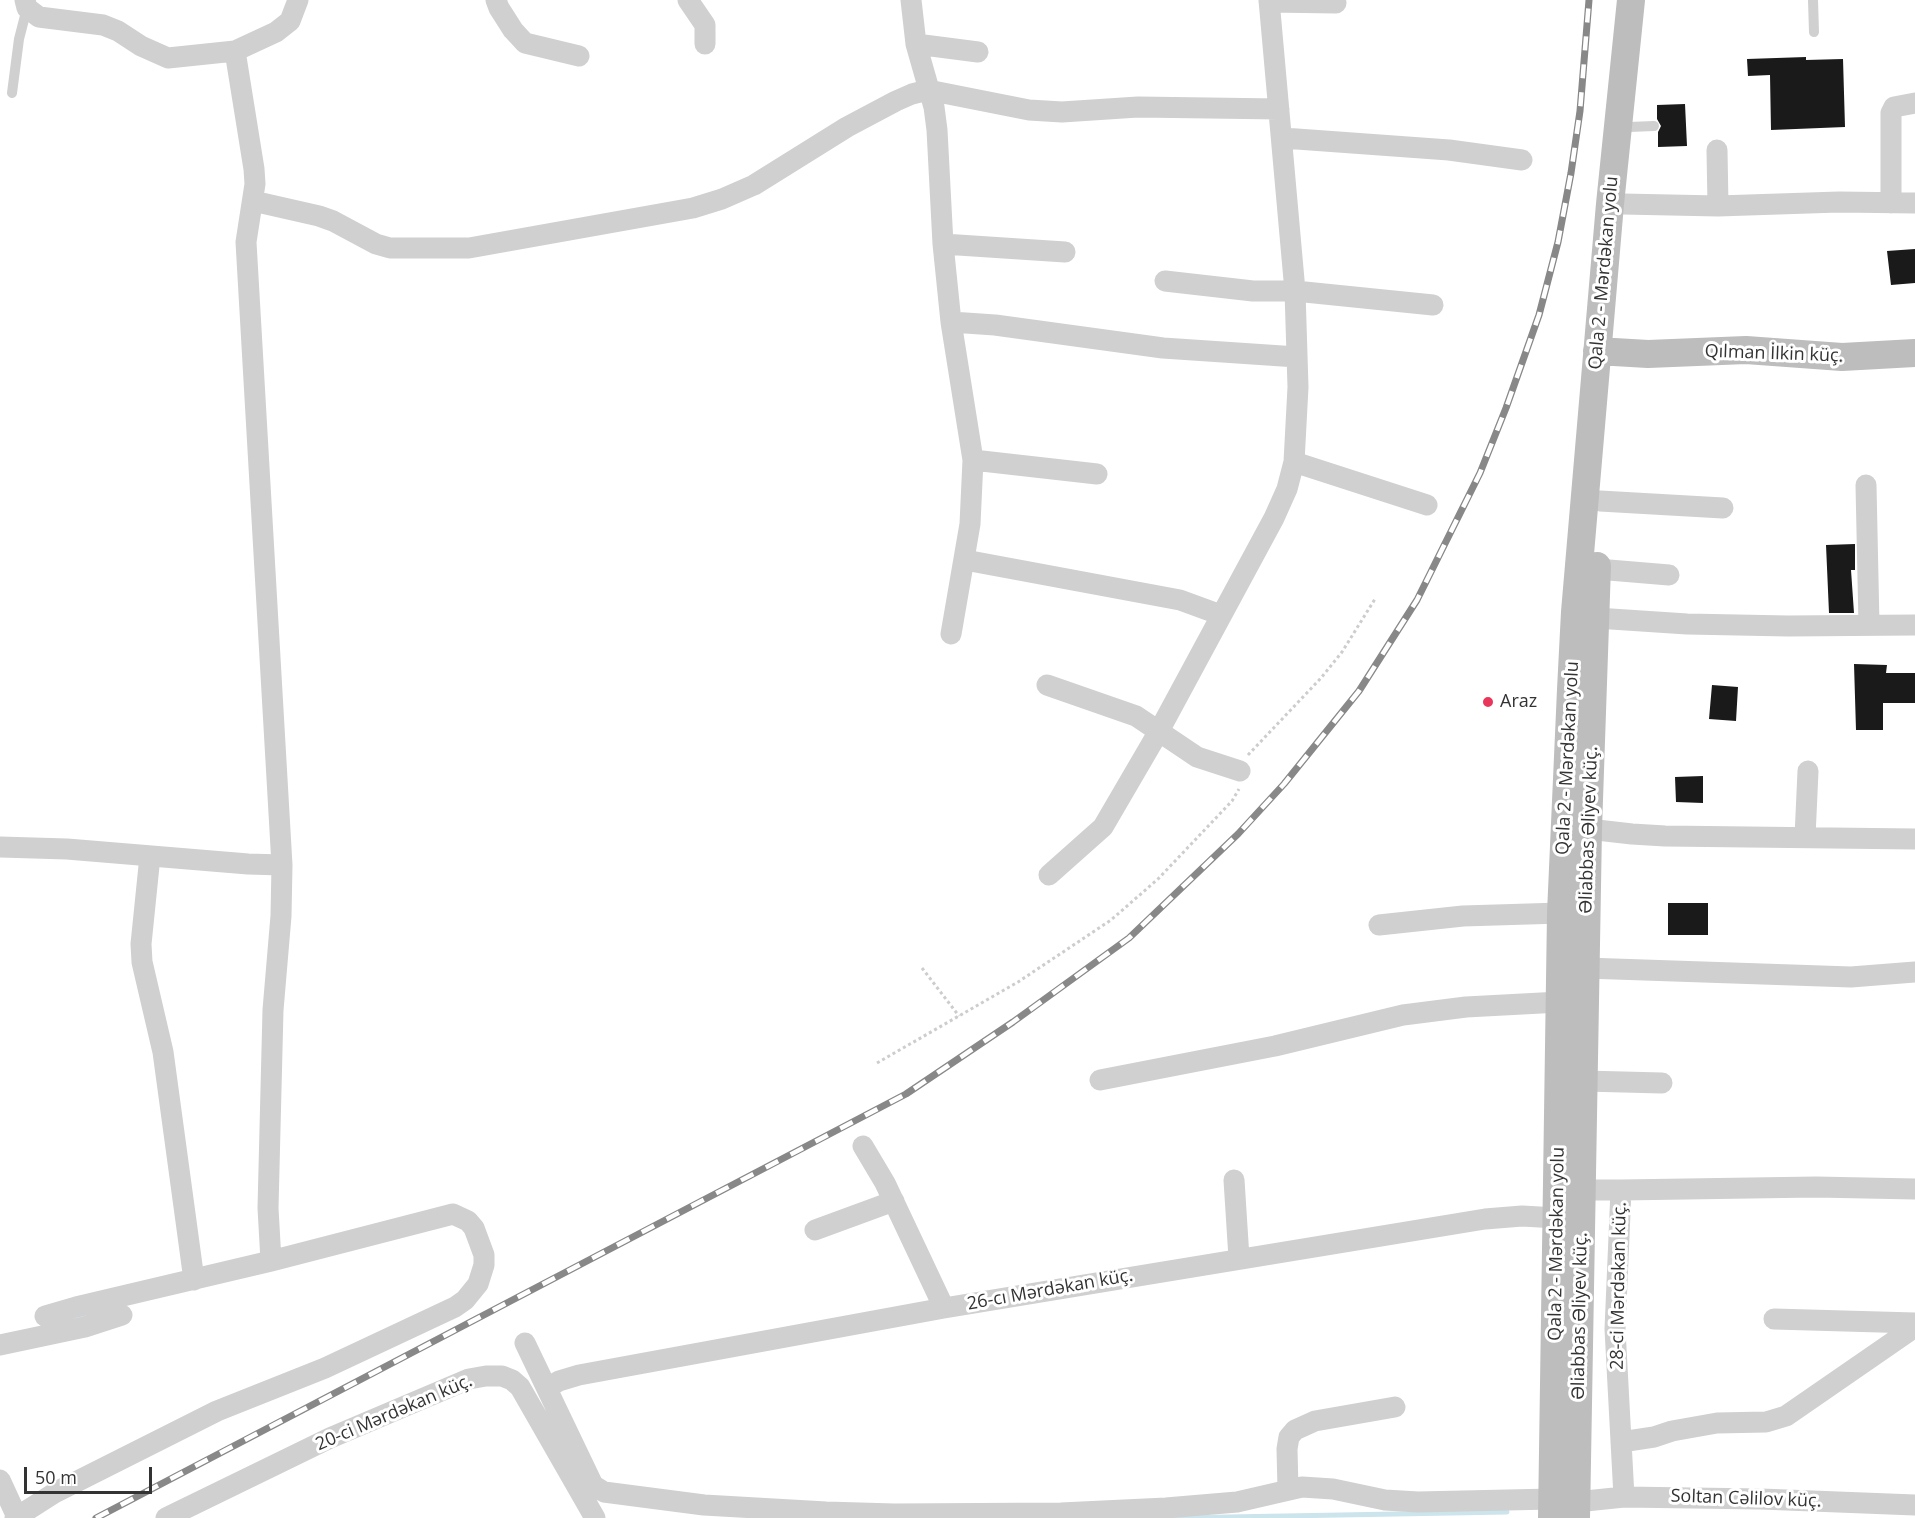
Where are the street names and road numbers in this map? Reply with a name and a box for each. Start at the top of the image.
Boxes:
street label: Qala 2 - Mərdəkan yolu [1585,175,1623,371]
street label: Qılman İlkin küç. [1704,341,1844,367]
street label: Qala 2 - Mərdəkan yolu [1552,661,1584,855]
street label: Əliabbas Əliyev küç. [1575,746,1603,914]
street label: Qala 2 - Mərdəkan yolu [1545,1147,1569,1341]
street label: 28-ci Mərdəkan küç. [1607,1202,1631,1370]
street label: Əliabbas Əliyev küç. [1568,1232,1592,1400]
street label: 26-cı Mərdəkan küç. [965,1265,1135,1315]
street label: 20-ci Mərdəkan küç. [312,1370,476,1456]
street label: Soltan Cəlilov küç. [1670,1486,1822,1512]

